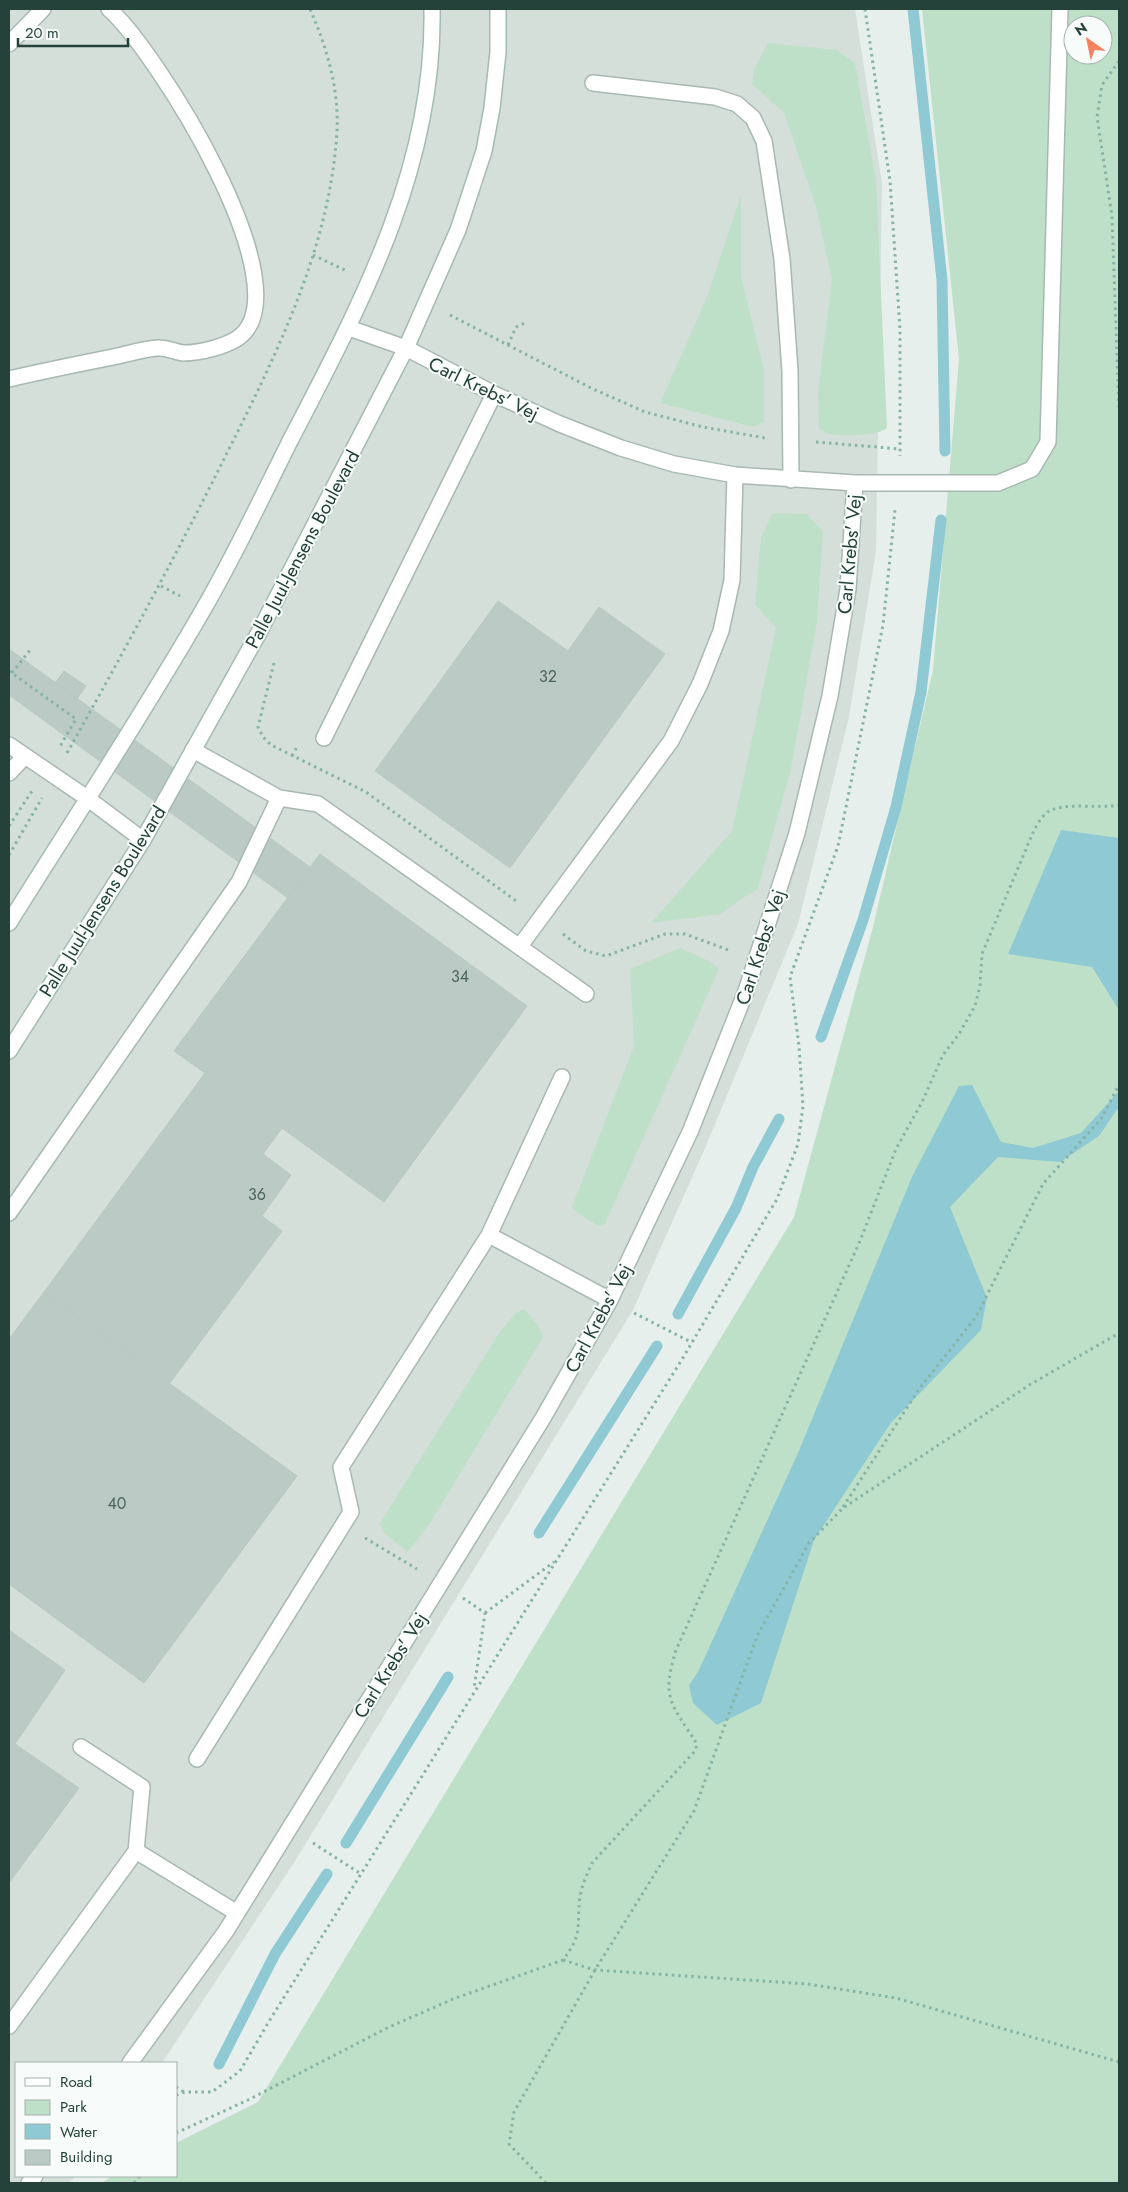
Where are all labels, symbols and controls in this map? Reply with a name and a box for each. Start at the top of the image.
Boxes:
scale bar [18,15,128,47]
north arrow [1063,15,1113,65]
text: N [1071,18,1091,41]
text: 20 m [25,22,59,44]
street label: Carl Krebs' Vej [424,350,544,427]
street label: Palle Juul-Jensens Boulevard [239,445,366,653]
street label: Carl Krebs' Vej [831,493,868,615]
house number: 32 [539,665,557,688]
street label: Palle Juul-Jensens Boulevard [32,800,172,1002]
street label: Carl Krebs' Vej [729,886,792,1008]
house number: 34 [451,965,469,988]
house number: 36 [248,1183,266,1206]
street label: Carl Krebs' Vej [558,1259,639,1378]
house number: 40 [108,1492,126,1515]
street label: Carl Krebs' Vej [347,1607,434,1723]
legend [15,2062,178,2177]
text: Road [60,2071,92,2093]
text: Park [60,2096,87,2118]
text: Water [60,2121,98,2143]
text: Building [60,2146,112,2168]

